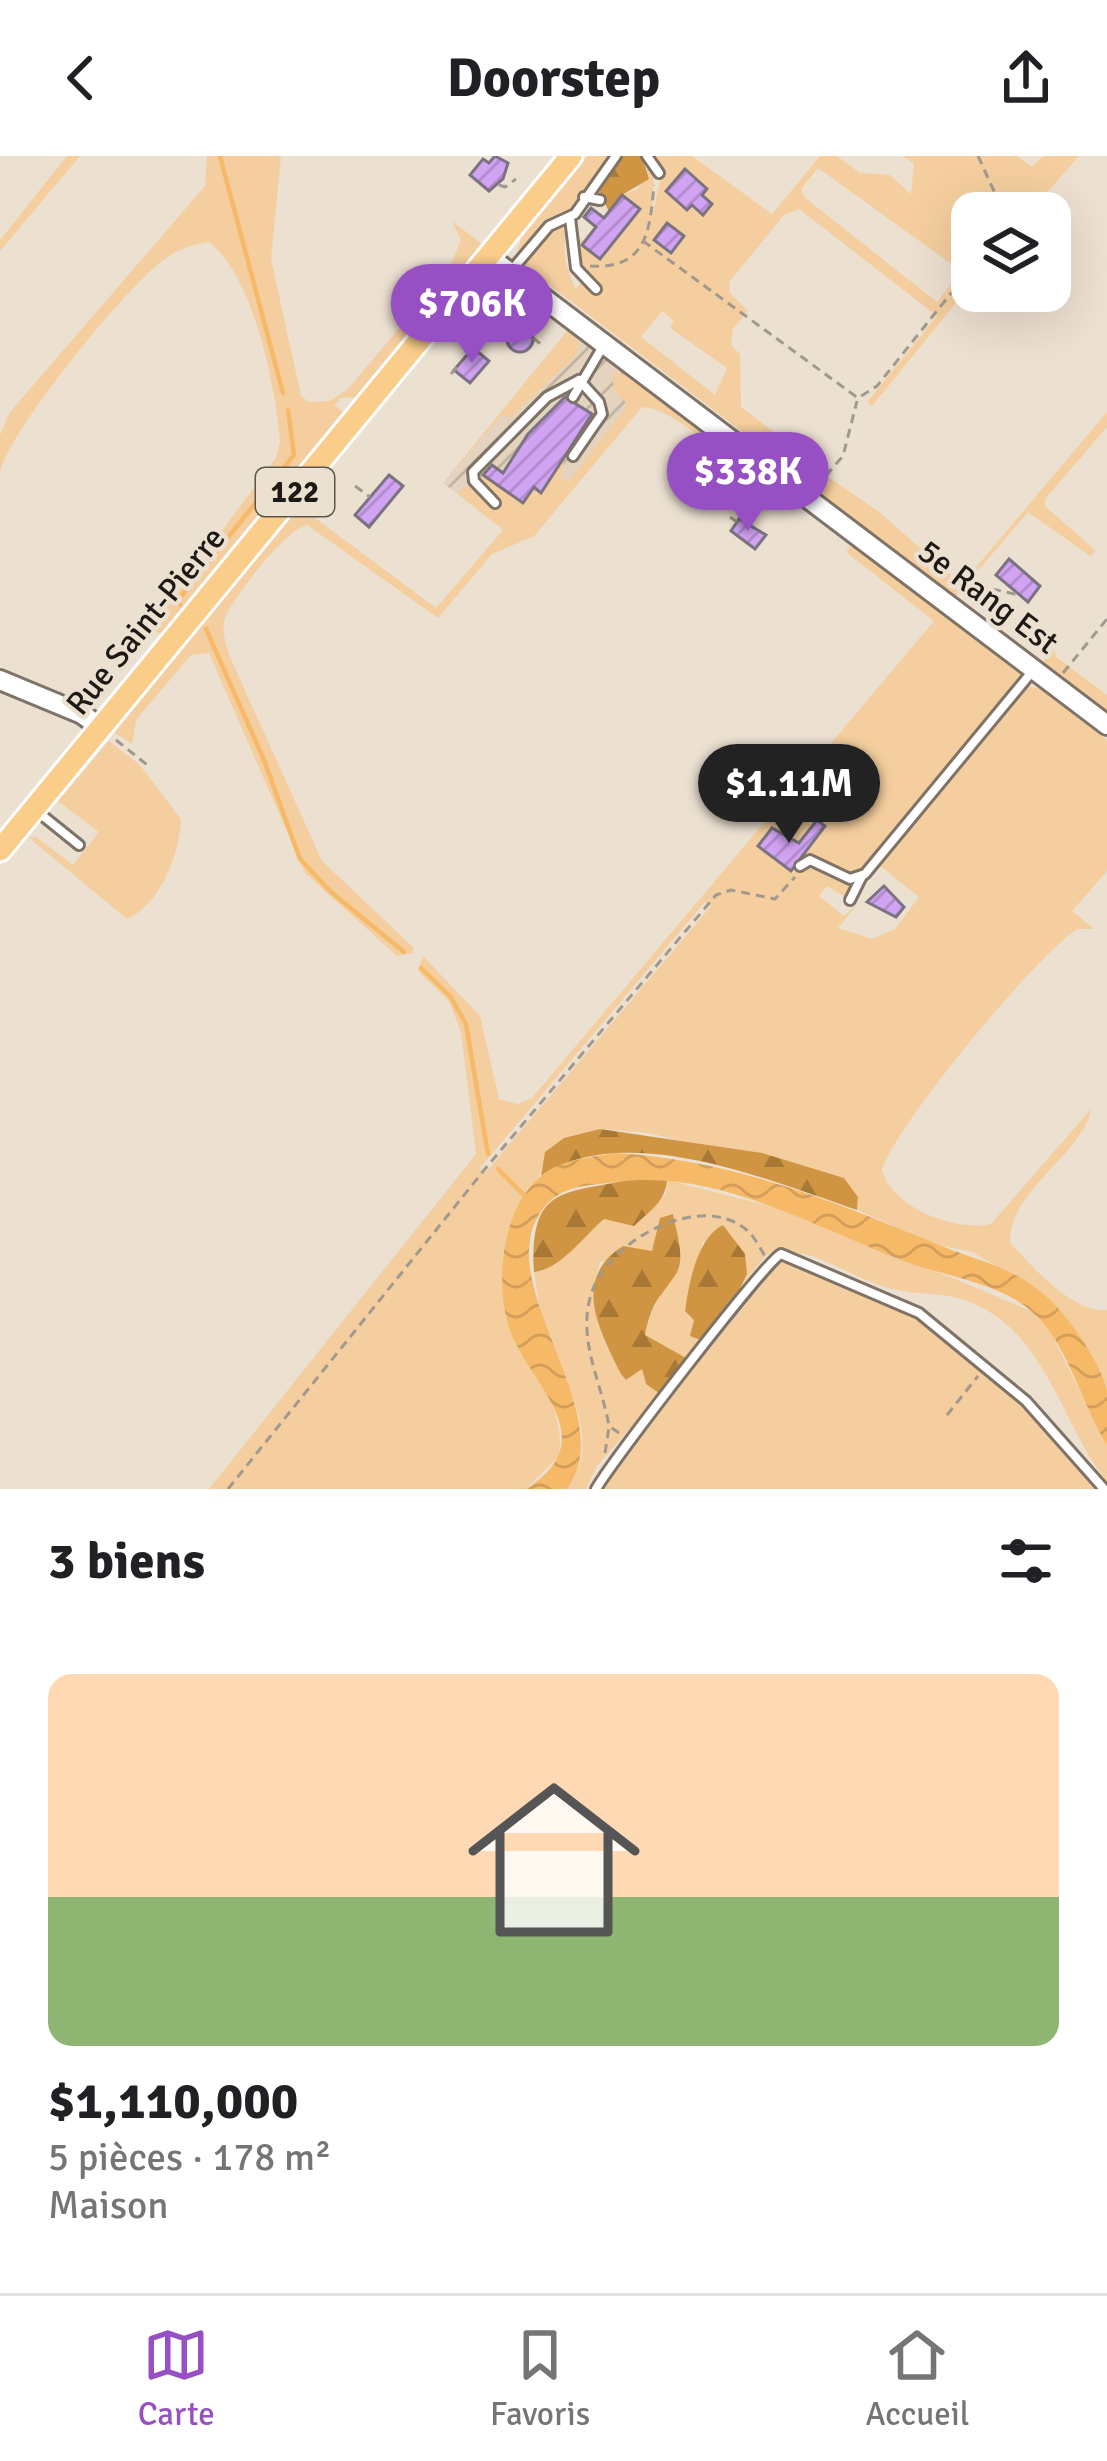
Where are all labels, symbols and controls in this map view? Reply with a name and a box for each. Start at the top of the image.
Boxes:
icon: back [48,45,114,111]
text: Doorstep [447,45,660,112]
icon: share [993,45,1059,111]
map controls [951,192,1071,312]
button: layers [951,192,1071,312]
pin: $706K [388,264,556,366]
text: $706K [418,279,526,327]
pin: $338K [664,432,832,534]
text: $338K [694,447,802,495]
road number: 122 [256,468,334,516]
street label: Rue Saint-Pierre [58,519,234,723]
street label: 5e Rang Est [910,531,1066,663]
pin: $1.11M [691,744,887,846]
text: $1.11M [725,759,853,807]
icon: filters [993,1528,1059,1594]
text: 3 biens [48,1530,205,1593]
icon: home [446,1752,662,1968]
text: $1,110,000 [48,2070,298,2133]
text: 5 pièces · 178 m² [48,2133,331,2181]
text: Maison [48,2181,169,2229]
tab: Carte [138,2322,215,2435]
tab: Favoris [490,2322,590,2435]
tab: Accueil [865,2322,969,2435]

